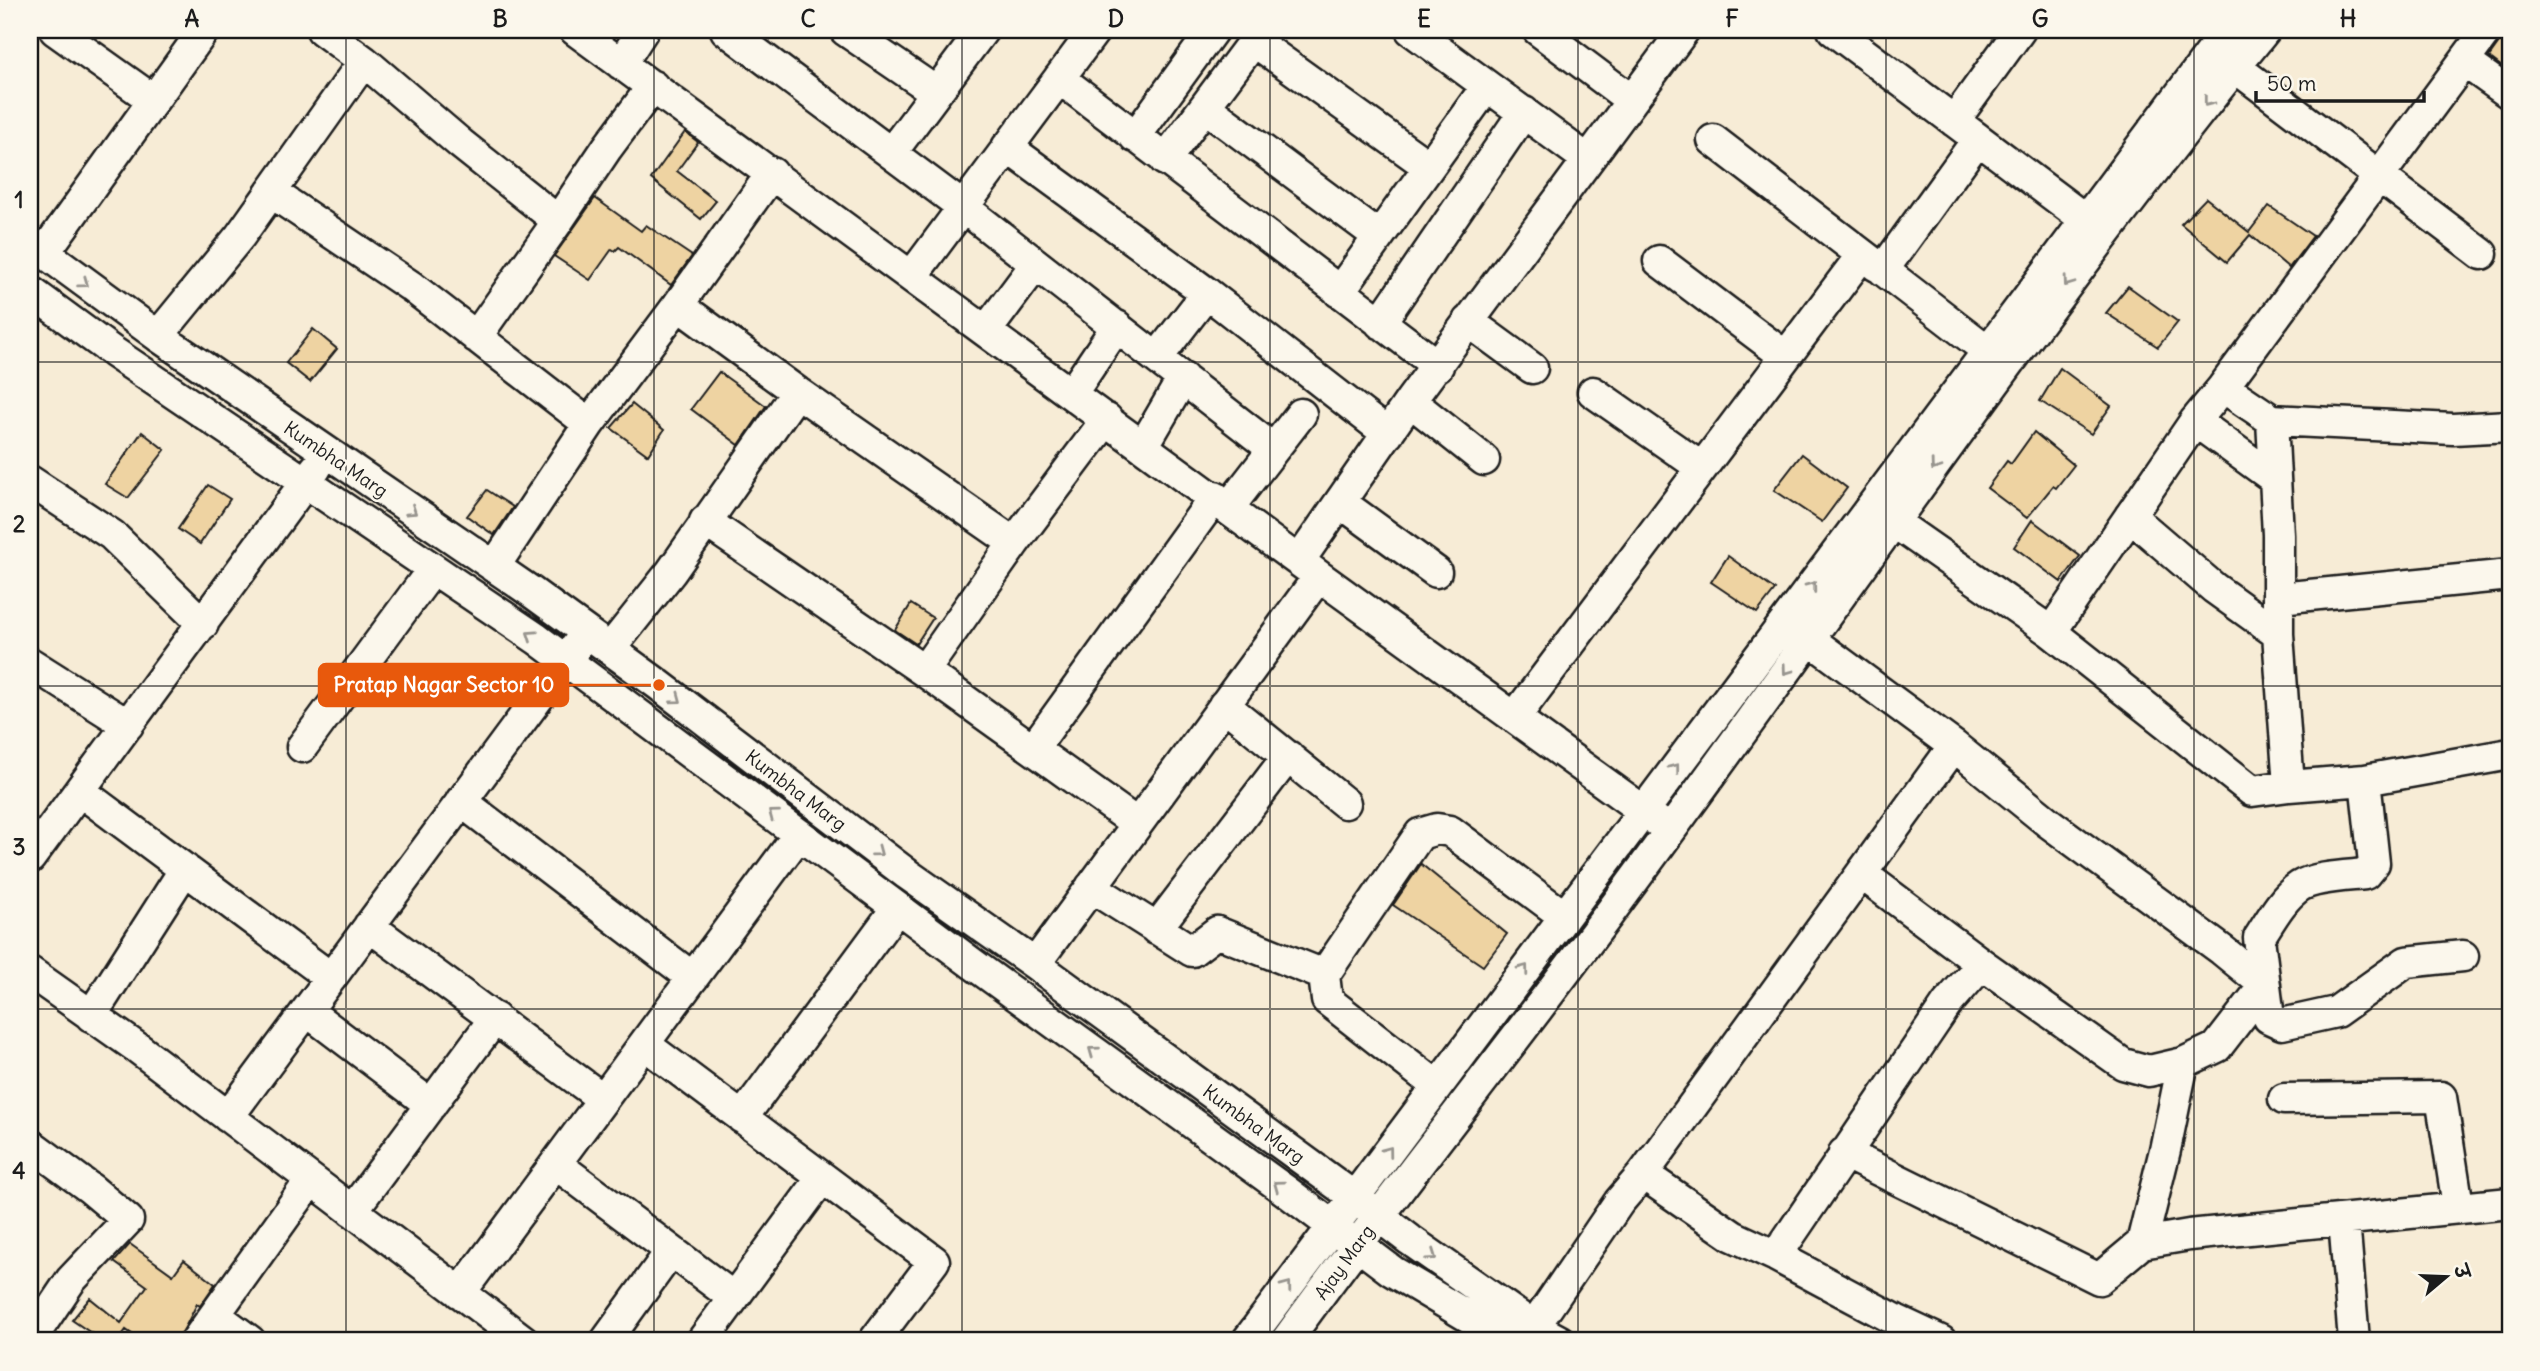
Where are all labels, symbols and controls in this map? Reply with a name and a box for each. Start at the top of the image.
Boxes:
text: A [185,4,200,33]
text: B [492,4,508,33]
text: C [800,4,816,33]
text: D [1108,4,1124,33]
text: E [1417,4,1431,33]
text: F [1725,4,1739,33]
text: G [2032,4,2048,33]
text: H [2340,4,2356,33]
scale bar [2256,60,2424,104]
text: 50 m [2267,70,2316,97]
one-way arrow [2203,95,2216,107]
text: 1 [14,185,24,214]
one-way arrow [2064,274,2076,287]
one-way arrow [76,275,89,287]
street label: Kumbha Marg [279,415,393,503]
one-way arrow [1930,458,1943,471]
one-way arrow [404,503,417,515]
text: 2 [13,509,26,538]
one-way arrow [1803,581,1816,593]
one-way arrow [525,630,538,643]
one-way arrow [1782,662,1795,675]
callout: Pratap Nagar Sector 10 [319,664,568,706]
text: Pratap Nagar Sector 10 [334,671,554,698]
one-way arrow [670,691,682,703]
street label: Kumbha Marg [741,744,851,836]
one-way arrow [1667,763,1680,776]
one-way arrow [768,810,780,822]
text: 3 [12,832,26,861]
one-way arrow [870,843,883,856]
one-way arrow [1516,965,1529,977]
one-way arrow [1088,1047,1101,1059]
street label: Kumbha Marg [1198,1079,1310,1169]
one-way arrow [1379,1147,1392,1159]
text: 4 [12,1156,26,1185]
one-way arrow [1273,1180,1286,1193]
street label: Ajay Marg [1309,1220,1379,1304]
north arrow [2410,1242,2480,1312]
one-way arrow [1424,1248,1437,1260]
text: उ [2448,1260,2476,1284]
one-way arrow [1279,1282,1291,1294]

